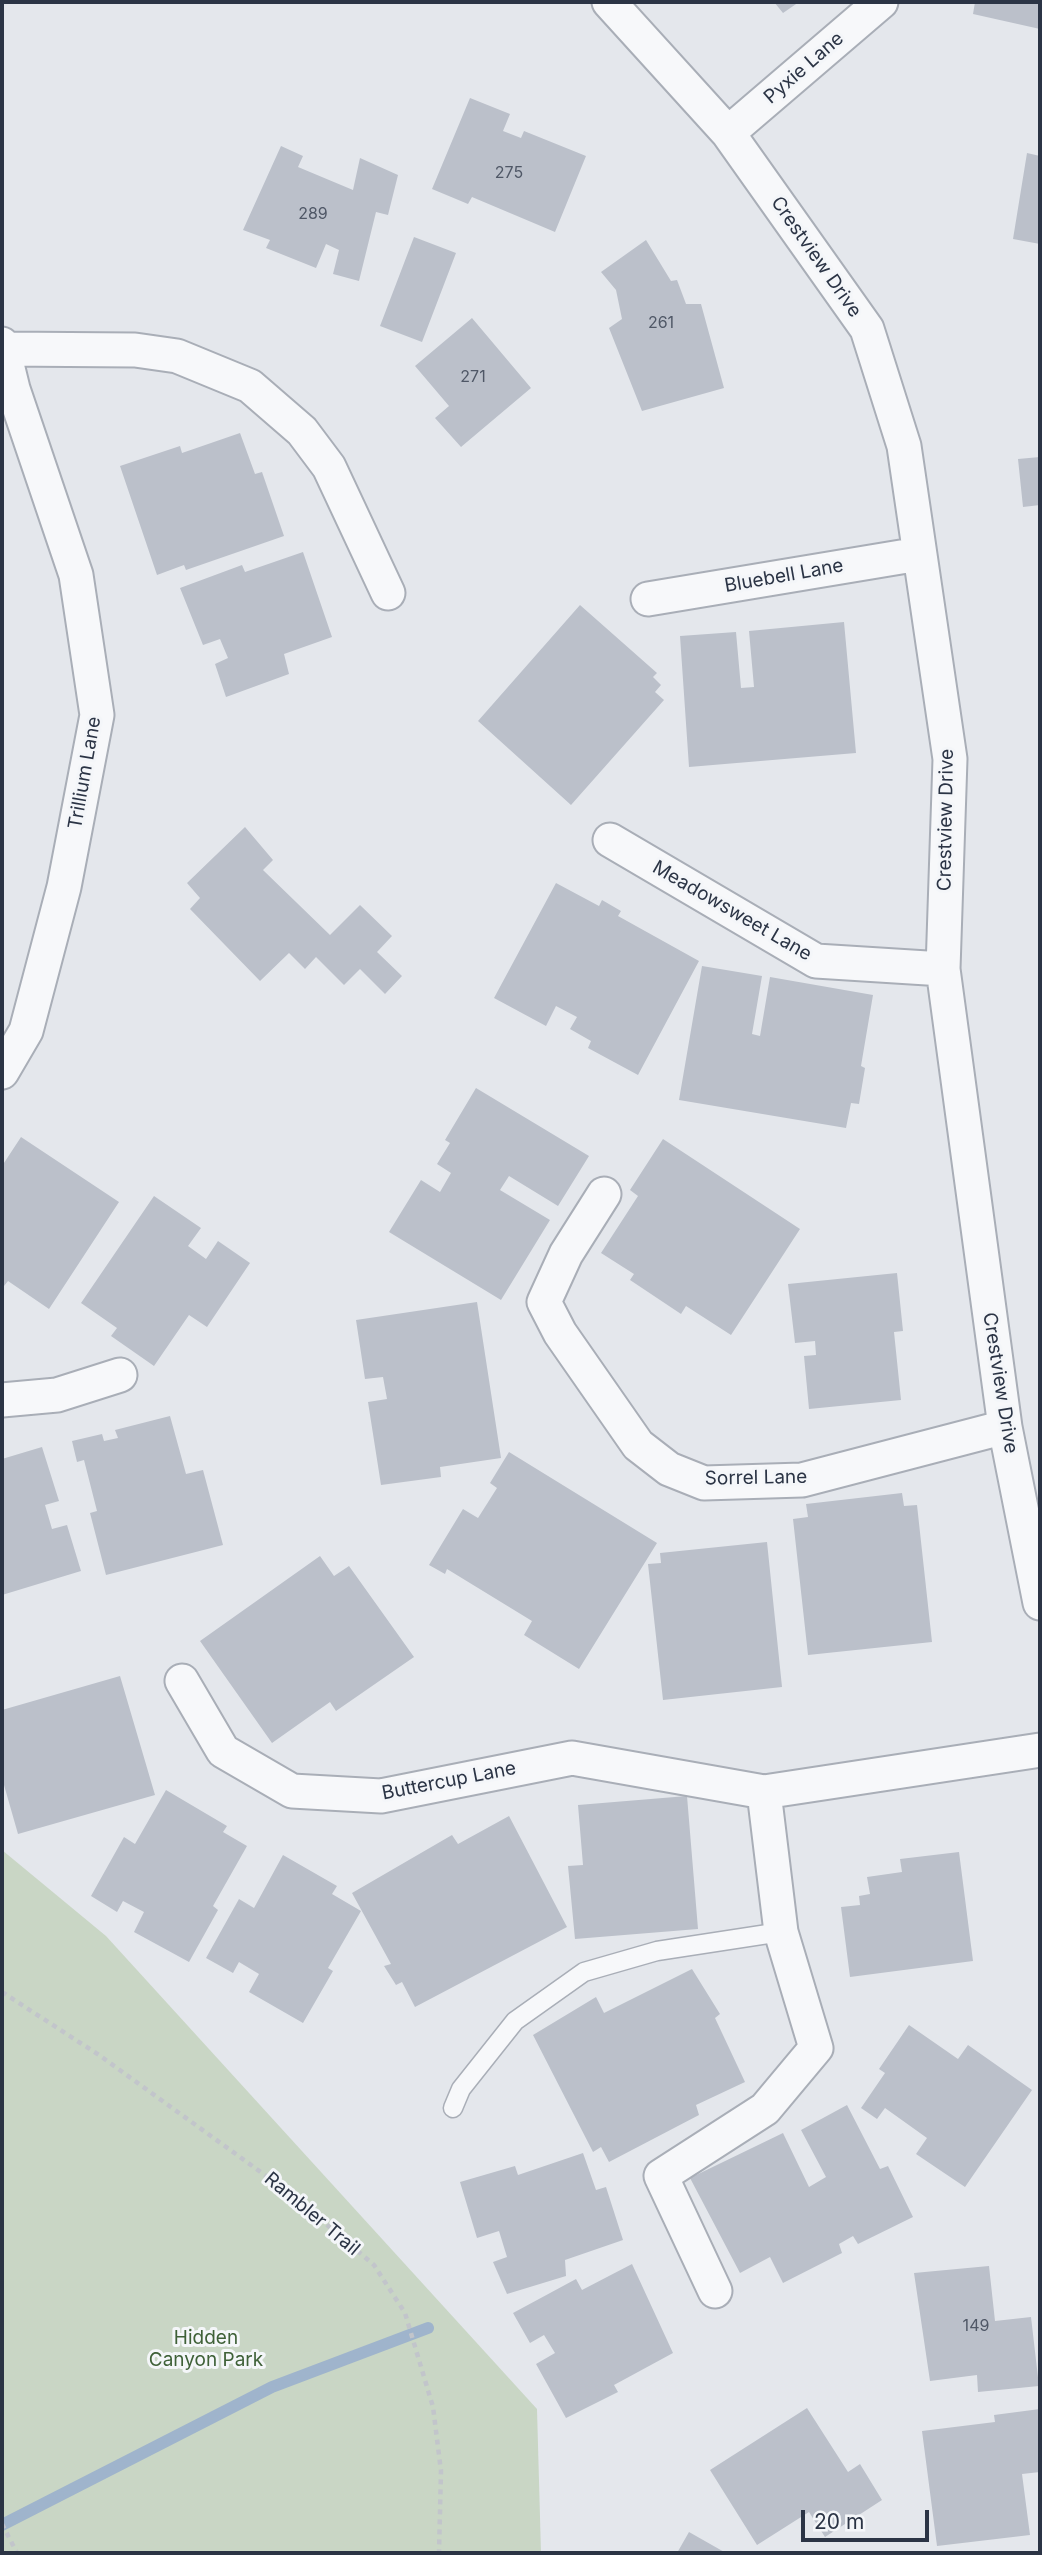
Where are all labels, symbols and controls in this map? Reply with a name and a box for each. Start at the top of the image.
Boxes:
street label: Pyxie Lane [760,27,848,109]
house number: 275 [495,163,523,183]
street label: Crestview Drive [766,192,866,322]
house number: 289 [298,204,328,224]
house number: 261 [648,313,674,333]
house number: 271 [460,367,486,387]
street label: Bluebell Lane [723,554,845,598]
street label: Trillium Lane [64,715,106,831]
street label: Crestview Drive [933,749,959,891]
street label: Meadowsweet Lane [648,856,816,966]
street label: Crestview Drive [978,1311,1022,1455]
street label: Sorrel Lane [705,1466,807,1490]
street label: Buttercup Lane [380,1757,518,1805]
street label: Rambler Trail [260,2168,364,2260]
house number: 149 [963,2316,989,2336]
park label: Hidden Canyon Park [149,2327,263,2371]
scale bar [804,2496,932,2540]
text: 20 m [814,2509,864,2534]

